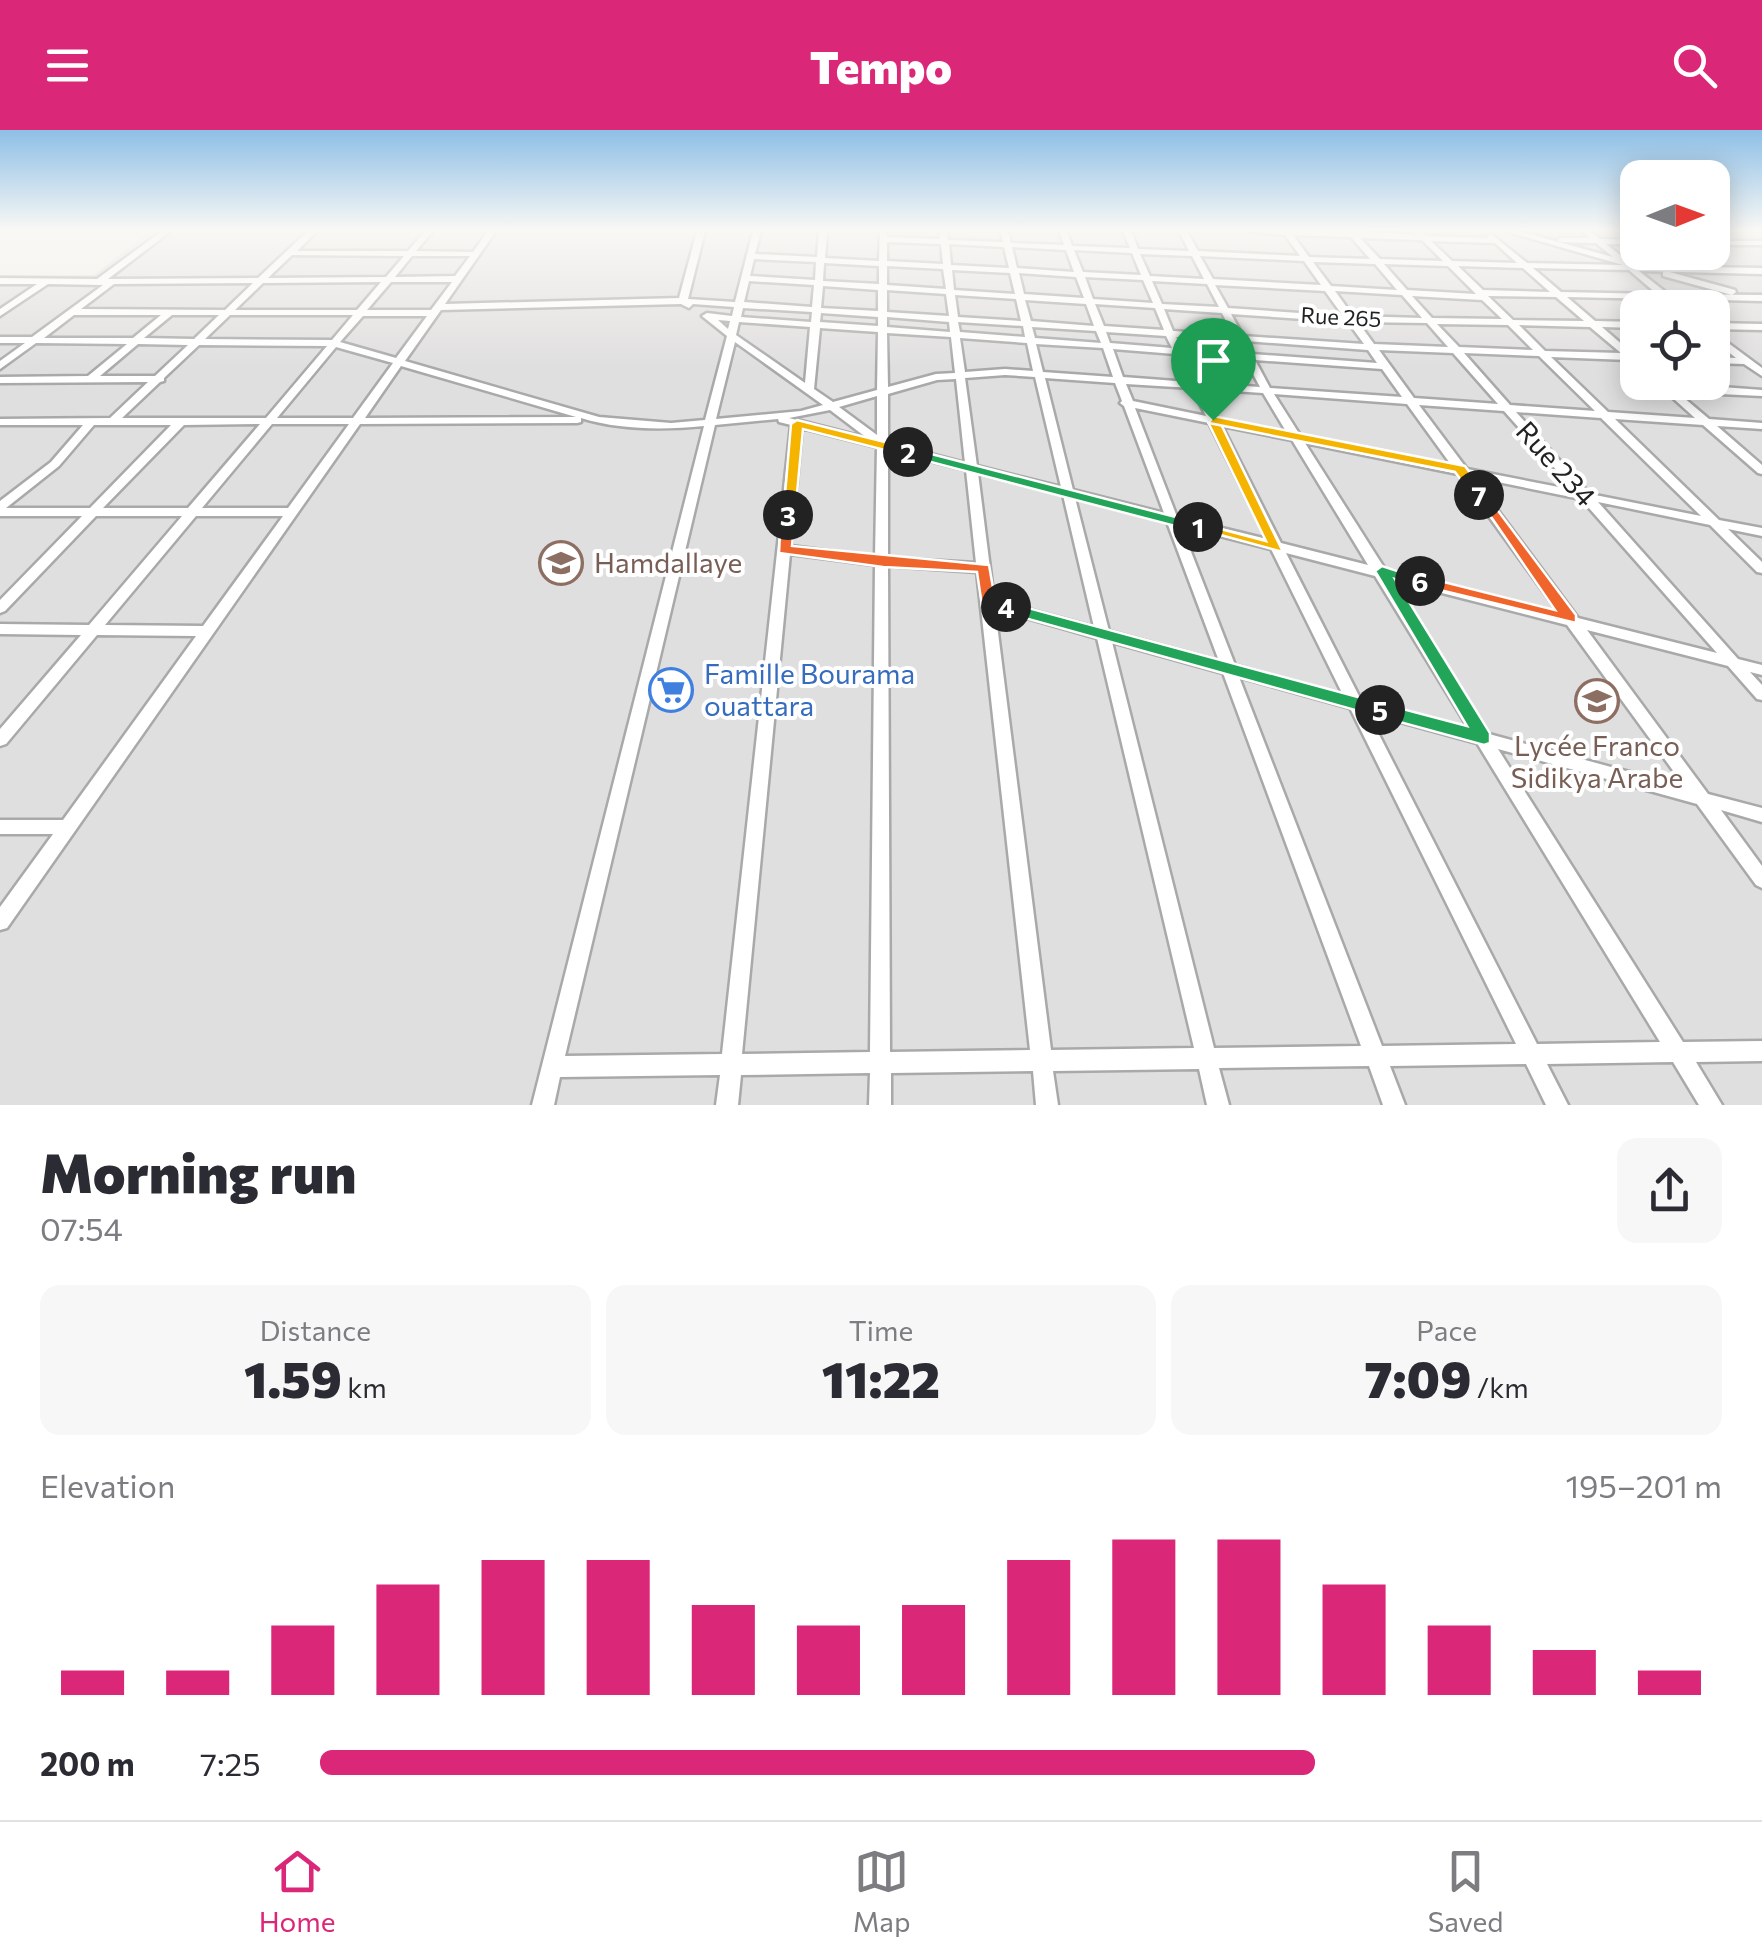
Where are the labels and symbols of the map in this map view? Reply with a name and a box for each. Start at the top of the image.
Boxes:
north arrow [1620,160,1730,270]
street label: Rue 265 [1300,301,1382,332]
pin [1171,318,1256,421]
street label: Rue 234 [1510,414,1604,513]
pin: 2 [883,427,933,477]
pin: 7 [1454,470,1504,520]
pin: 3 [763,490,813,540]
pin: 1 [1173,502,1223,552]
school or university icon: Hamdallaye [538,540,584,586]
place label: Hamdallaye [594,545,742,579]
pin: 6 [1395,556,1445,606]
pin: 4 [981,582,1031,632]
place label: Famille Bourama ouattara [704,656,915,722]
supermarket icon: Famille Bourama ouattara [648,667,694,713]
school or university icon: Lycée Franco Sidikya Arabe [1574,678,1620,724]
pin: 5 [1355,685,1405,735]
place label: Lycée Franco Sidikya Arabe [1511,728,1683,794]

